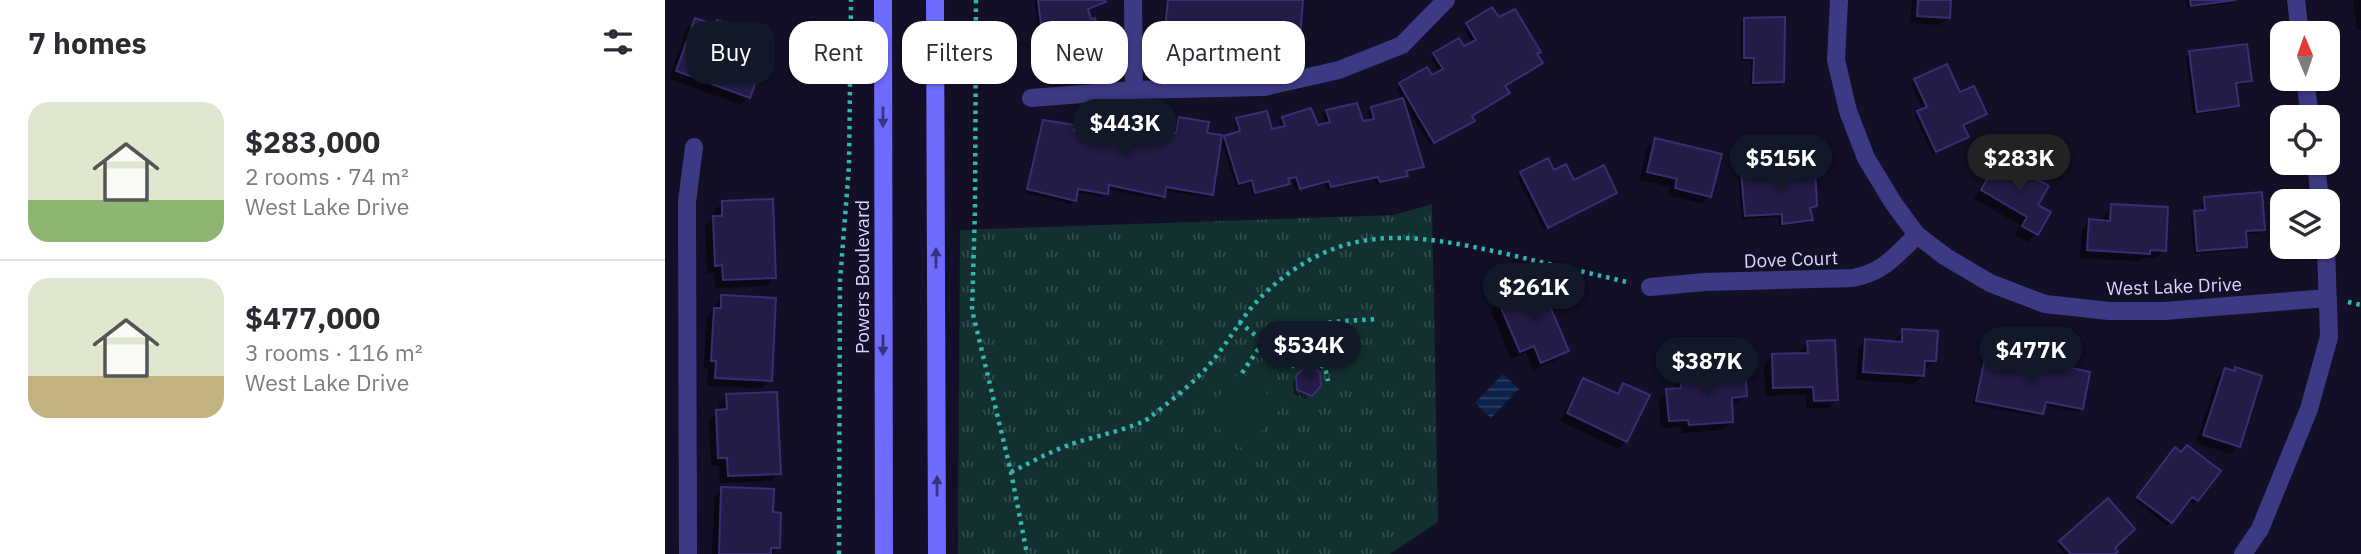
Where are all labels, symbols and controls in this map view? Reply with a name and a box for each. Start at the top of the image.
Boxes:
chip: Buy [686,21,775,84]
chip: Rent [789,21,888,84]
chip: Filters [902,21,1017,84]
chip: New [1031,21,1128,84]
chip: Apartment [1142,21,1305,84]
north arrow [2270,21,2340,91]
map controls [2270,21,2340,259]
text: 7 homes [28,23,147,62]
icon: filters [599,23,637,61]
pin: $443K [1076,100,1174,159]
button: locate [2270,105,2340,175]
one-way arrow [877,106,889,128]
text: $443K [1089,107,1161,137]
text: $283,000 [245,122,380,161]
icon: home [84,130,168,214]
pin: $515K [1732,134,1830,194]
pin: $283K [1970,134,2068,194]
text: $515K [1745,142,1817,172]
text: $283K [1983,142,2055,172]
text: 2 rooms · 74 m² [245,161,409,191]
button: layers [2270,189,2340,259]
text: West Lake Drive [245,191,409,221]
street label: Powers Boulevard [850,200,874,354]
street label: Dove Court [1743,245,1839,273]
one-way arrow [930,247,942,269]
pin: $261K [1485,264,1583,323]
text: $261K [1498,271,1570,301]
street label: West Lake Drive [2106,272,2242,300]
text: $477,000 [245,298,380,337]
icon: home [84,306,168,390]
pin: $534K [1260,322,1358,381]
pin: $477K [1982,326,2080,386]
text: $534K [1273,329,1345,359]
one-way arrow [877,334,889,356]
text: $477K [1995,334,2067,364]
text: 3 rooms · 116 m² [245,337,423,367]
pin: $387K [1658,338,1756,397]
text: $387K [1671,345,1743,375]
text: West Lake Drive [245,367,409,397]
one-way arrow [931,475,943,497]

